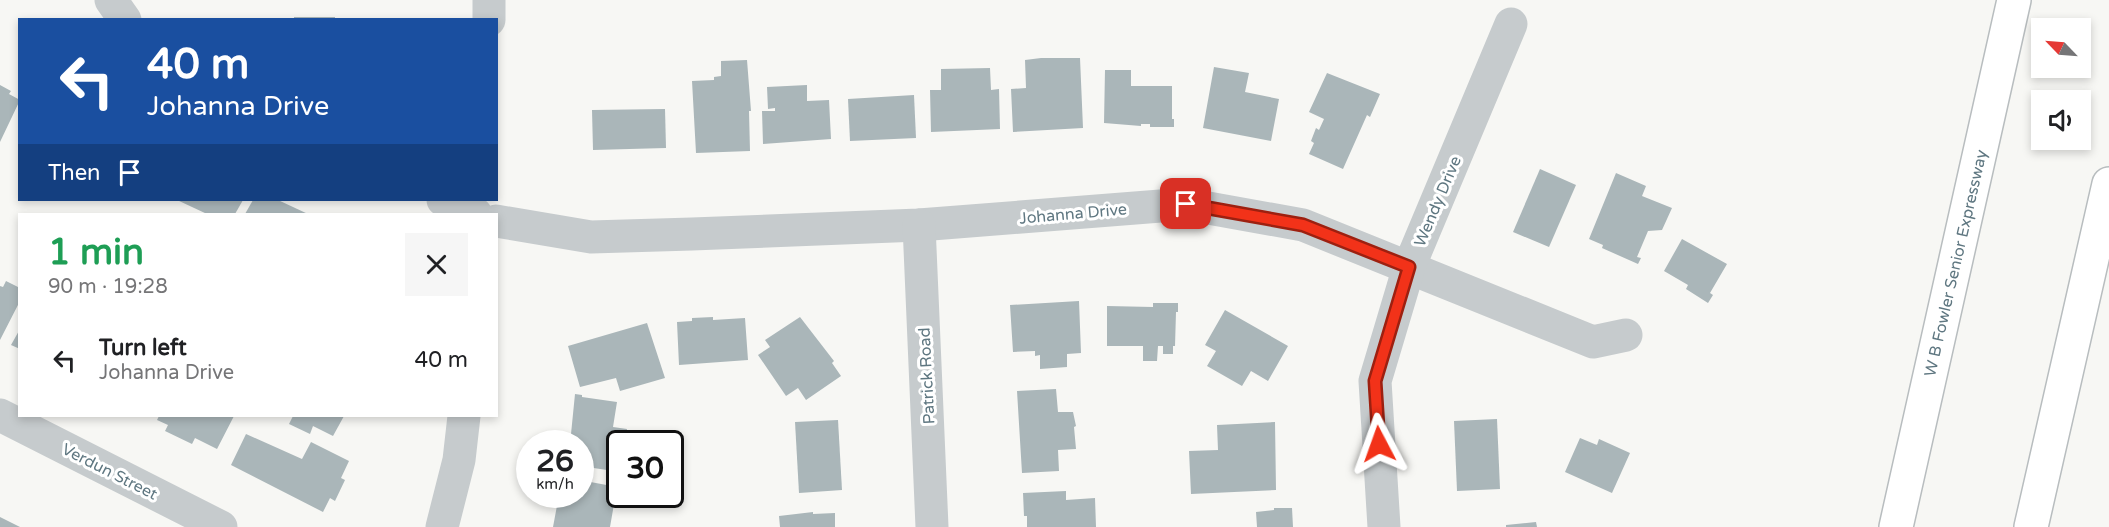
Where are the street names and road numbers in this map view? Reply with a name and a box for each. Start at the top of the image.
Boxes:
street label: W B Fowler Senior Expressway [1920,147,1992,379]
street label: Wendy Drive [1410,153,1466,250]
street label: Johanna Drive [1018,199,1128,229]
street label: Patrick Road [914,327,940,425]
street label: Verdun Street [58,439,161,505]

